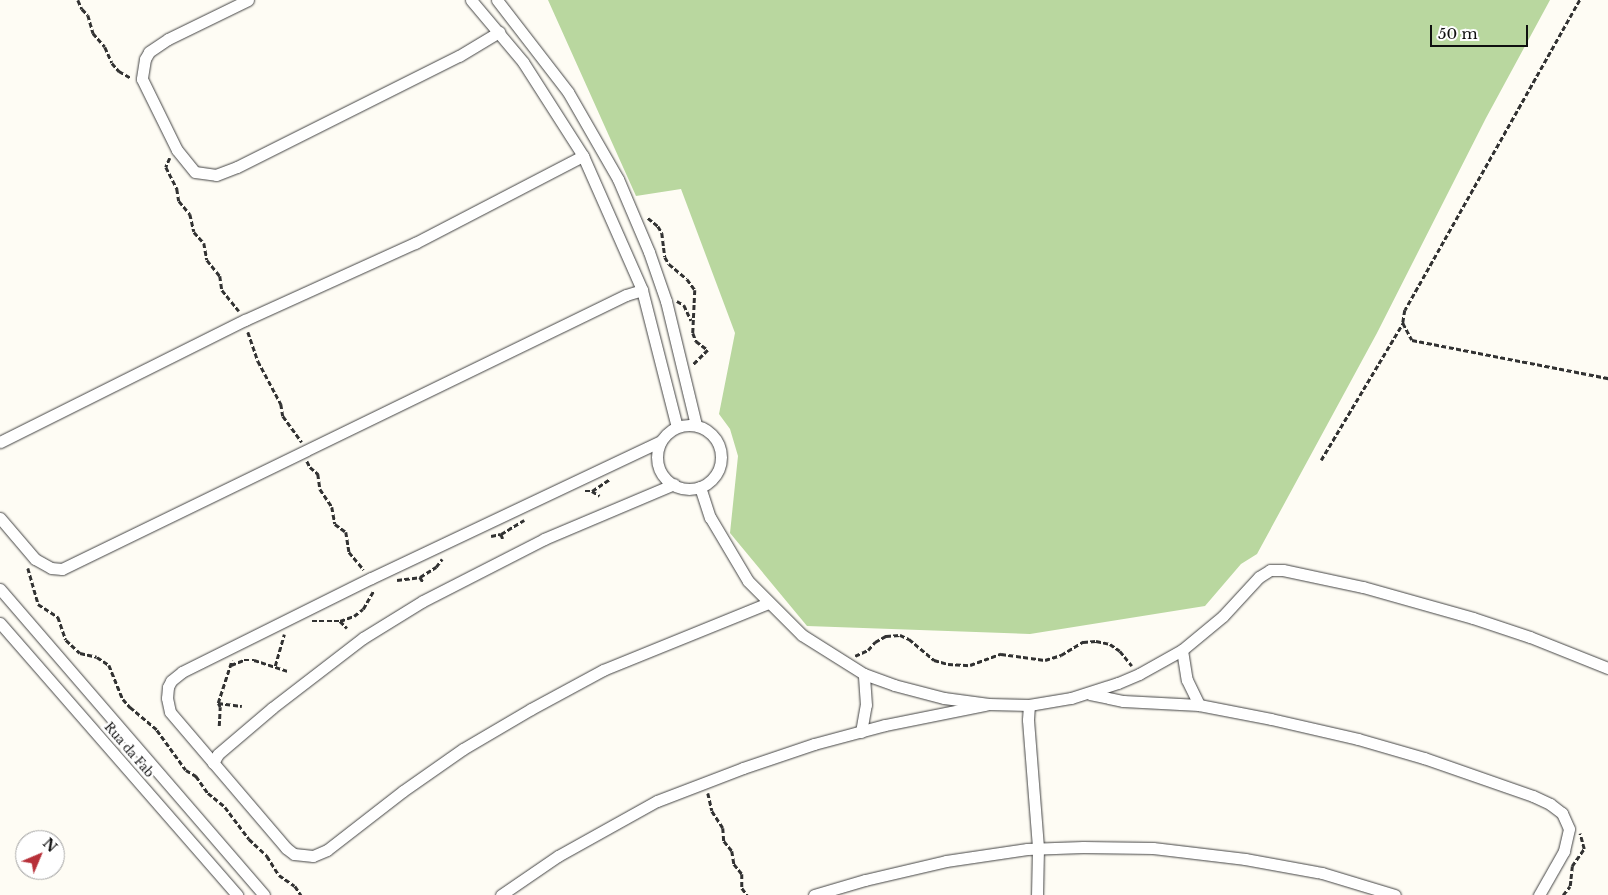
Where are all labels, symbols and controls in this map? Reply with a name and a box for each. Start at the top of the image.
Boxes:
scale bar [1433,15,1530,47]
text: 50 m [1438,24,1478,43]
street label: Rua da Fab [101,720,157,780]
north arrow [15,830,65,880]
text: N [39,834,61,856]

